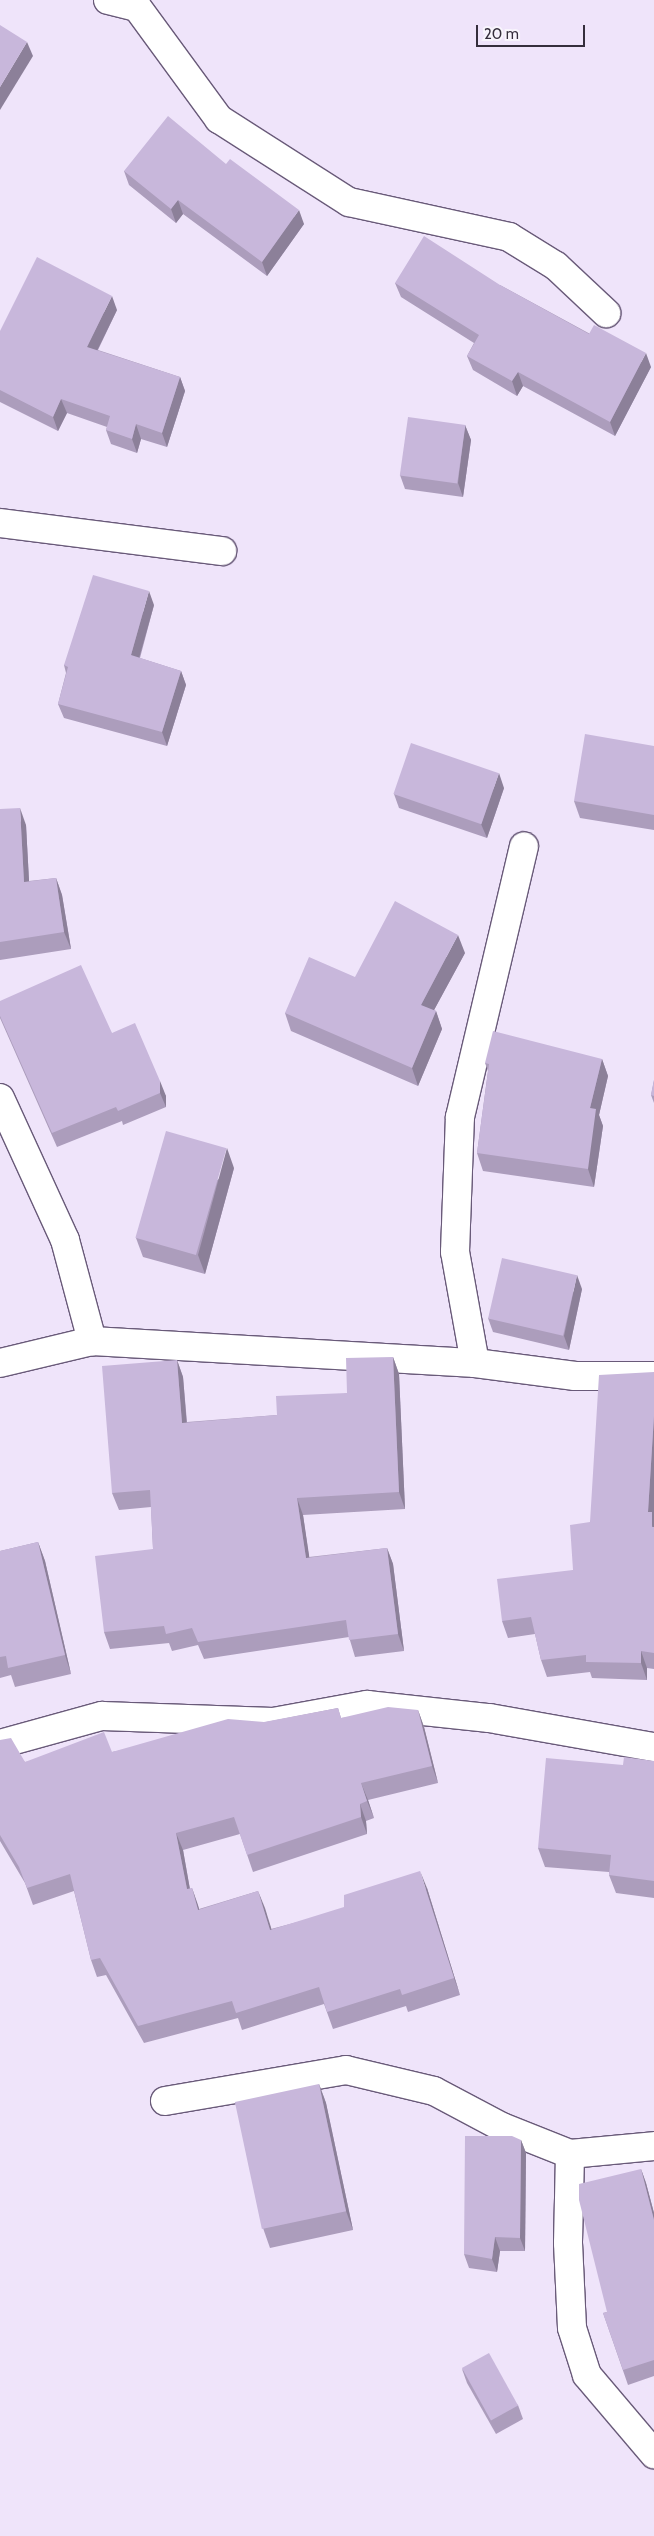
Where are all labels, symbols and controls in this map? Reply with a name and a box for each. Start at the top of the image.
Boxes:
scale bar [479,15,588,47]
text: 20 m [484,25,519,43]

